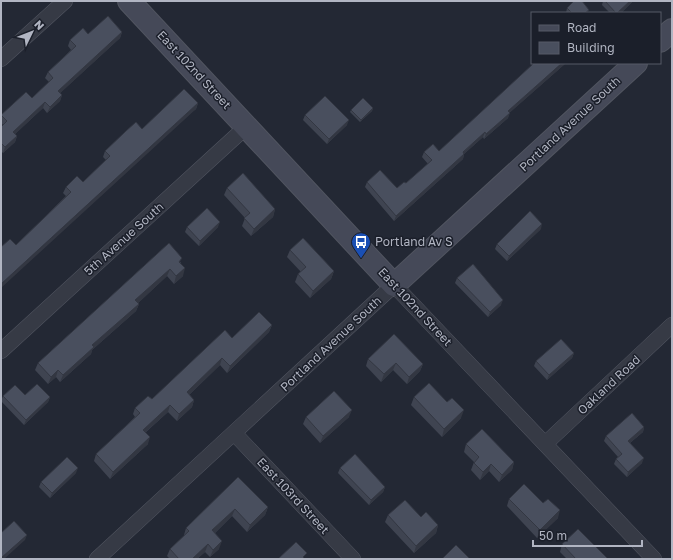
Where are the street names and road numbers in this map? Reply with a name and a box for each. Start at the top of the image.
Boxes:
street label: East 102nd Street [154,27,235,112]
street label: Portland Avenue South [516,73,623,174]
street label: 5th Avenue South [81,199,167,278]
street label: East 102nd Street [375,264,456,349]
street label: Portland Avenue South [277,293,384,394]
street label: Oakland Road [574,352,643,417]
street label: East 103rd Street [254,454,333,537]

